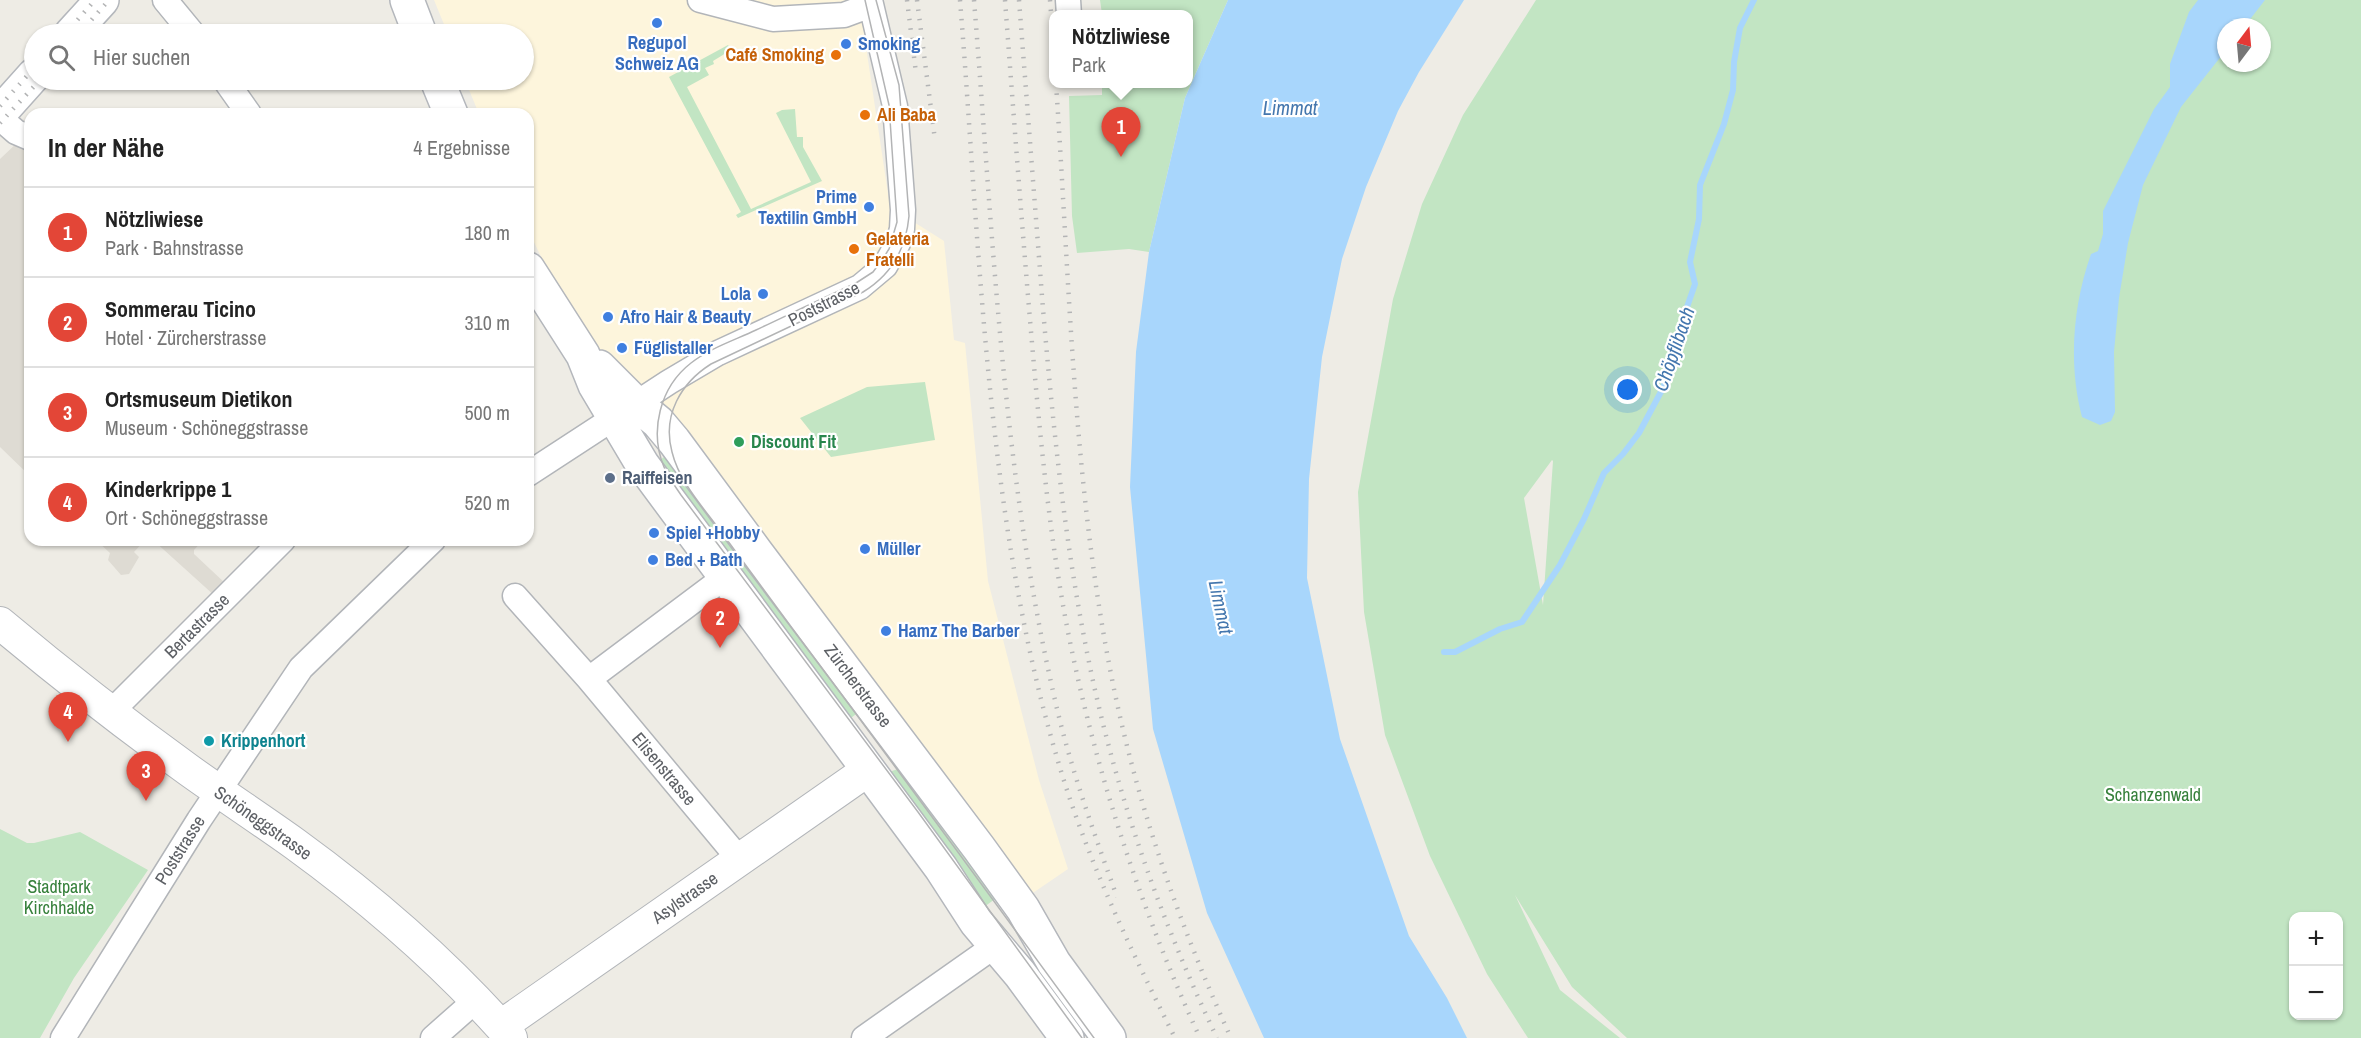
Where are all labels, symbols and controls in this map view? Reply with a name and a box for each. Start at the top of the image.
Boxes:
popup [1049,10,1193,88]
marker: Regupol Schweiz AG [650,16,664,30]
north arrow [2217,18,2271,72]
text: Nötzliwiese [1072,21,1170,51]
search box [24,24,534,90]
place label: Regupol Schweiz AG [615,30,699,76]
place label: Smoking [858,31,920,56]
marker: Smoking [839,37,853,51]
icon: search [45,41,78,74]
text: Hier suchen [93,42,190,72]
place label: Café Smoking [726,42,824,67]
marker: Café Smoking [829,48,843,62]
text: Park [1072,51,1106,78]
water label: Limmat [1263,94,1318,121]
place label: Ali Baba [877,102,937,127]
marker: Ali Baba [858,108,872,122]
pin: 1 [1102,108,1140,157]
text: In der Nähe [48,130,164,165]
text: 4 Ergebnisse [413,134,510,161]
place label: Prime Textilin GmbH [758,184,857,230]
marker: Prime Textilin GmbH [862,200,876,214]
text: Nötzliwiese [105,204,203,234]
text: 1 [63,219,72,246]
text: 180 m [464,219,510,246]
place label: Gelateria Fratelli [866,226,930,272]
text: Park · Bahnstrasse [105,234,244,261]
marker: Gelateria Fratelli [847,242,861,256]
street label: Poststrasse [784,275,864,332]
place label: Lola [721,281,752,306]
marker: Lola [756,287,770,301]
text: Sommerau Ticino [105,294,256,324]
water label: Chöpflibach [1647,303,1701,395]
place label: Afro Hair & Beauty [620,304,752,329]
text: 2 [63,309,72,336]
text: 310 m [464,309,510,336]
marker: Afro Hair & Beauty [601,310,615,324]
text: Hotel · Zürcherstrasse [105,324,266,351]
place label: Füglistaller [634,335,713,360]
marker: Füglistaller [615,341,629,355]
your location [1613,375,1642,404]
text: Ortsmuseum Dietikon [105,384,292,414]
text: 3 [63,399,72,426]
text: 500 m [464,399,510,426]
text: Museum · Schöneggstrasse [105,414,308,441]
place label: Discount Fit [751,429,836,454]
marker: Discount Fit [732,435,746,449]
place label: Raiffeisen [622,465,693,490]
marker: Raiffeisen [603,471,617,485]
text: Kinderkrippe 1 [105,474,231,504]
text: 4 [63,489,72,516]
text: 520 m [464,489,510,516]
text: Ort · Schöneggstrasse [105,504,268,531]
place label: Spiel +Hobby [666,520,761,545]
marker: Spiel +Hobby [647,526,661,540]
place label: Müller [877,536,921,561]
marker: Müller [858,542,872,556]
place label: Bed + Bath [665,547,743,572]
marker: Bed + Bath [646,553,660,567]
water label: Limmat [1203,577,1240,637]
street label: Bertastrasse [159,588,235,664]
pin: 2 [700,598,740,648]
place label: Hamz The Barber [898,618,1020,643]
marker: Hamz The Barber [879,624,893,638]
street label: Zürcherstrasse [819,639,898,733]
pin: 4 [48,692,88,742]
street label: Elisenstrasse [626,727,702,811]
place label: Krippenhort [221,728,306,753]
marker: Krippenhort [202,734,216,748]
pin: 3 [126,752,166,801]
street label: Schöneggstrasse [209,780,317,866]
park label: Schanzenwald [2105,782,2201,807]
street label: Poststrasse [149,810,211,889]
street label: Asylstrasse [646,866,723,930]
park label: Stadtpark Kirchhalde [24,874,94,920]
map controls [2289,912,2343,1020]
button: + [2289,912,2343,966]
button: − [2289,966,2343,1020]

